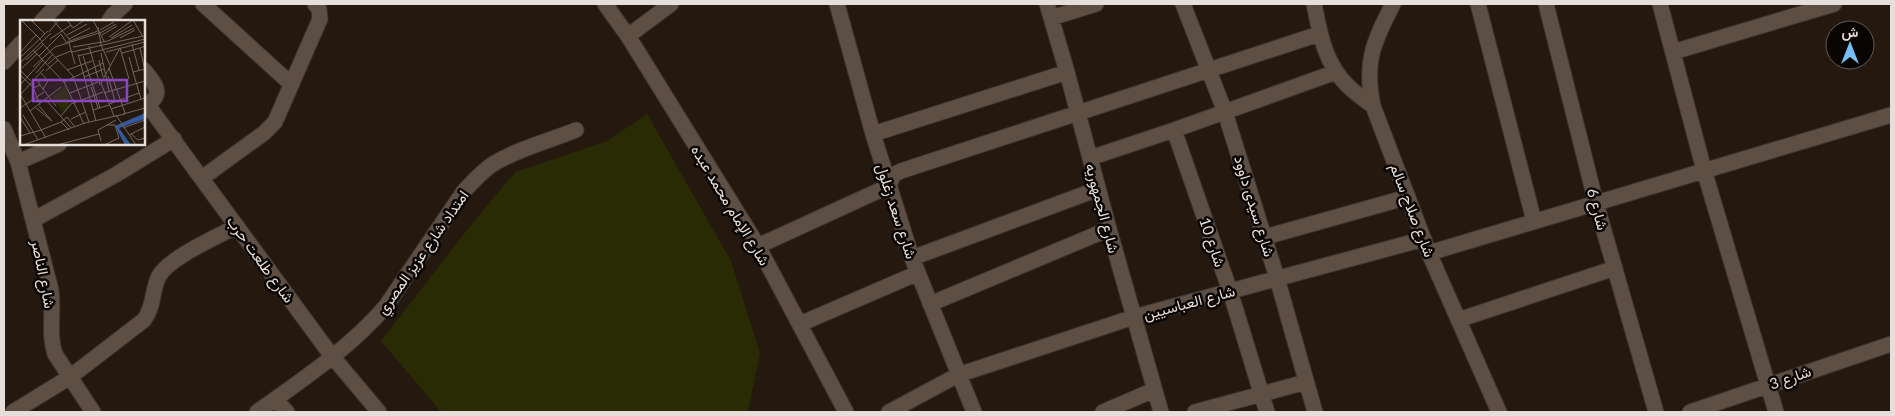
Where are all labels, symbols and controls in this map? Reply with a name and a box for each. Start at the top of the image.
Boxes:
inset map [20,20,145,145]
north arrow [1825,20,1875,70]
text: ش [1842,23,1859,41]
street label: شارع الإمام محمد عبده [685,142,774,270]
street label: شارع سيدى داوود [1228,153,1279,260]
street label: شارع سعد زغلول [870,161,921,262]
street label: شارع الجمهوريه [1079,161,1124,256]
street label: شارع صلاح سالم [1384,161,1439,261]
street label: امتداد شارع عزيز المصري [372,186,476,320]
street label: شارع 6 [1581,186,1612,233]
street label: شارع طلعت حرب [221,212,299,308]
street label: شارع 10 [1193,215,1230,270]
street label: شارع الناصر [25,237,59,310]
street label: شارع العباسيين [1141,281,1238,326]
street label: شارع 3 [1767,361,1814,395]

